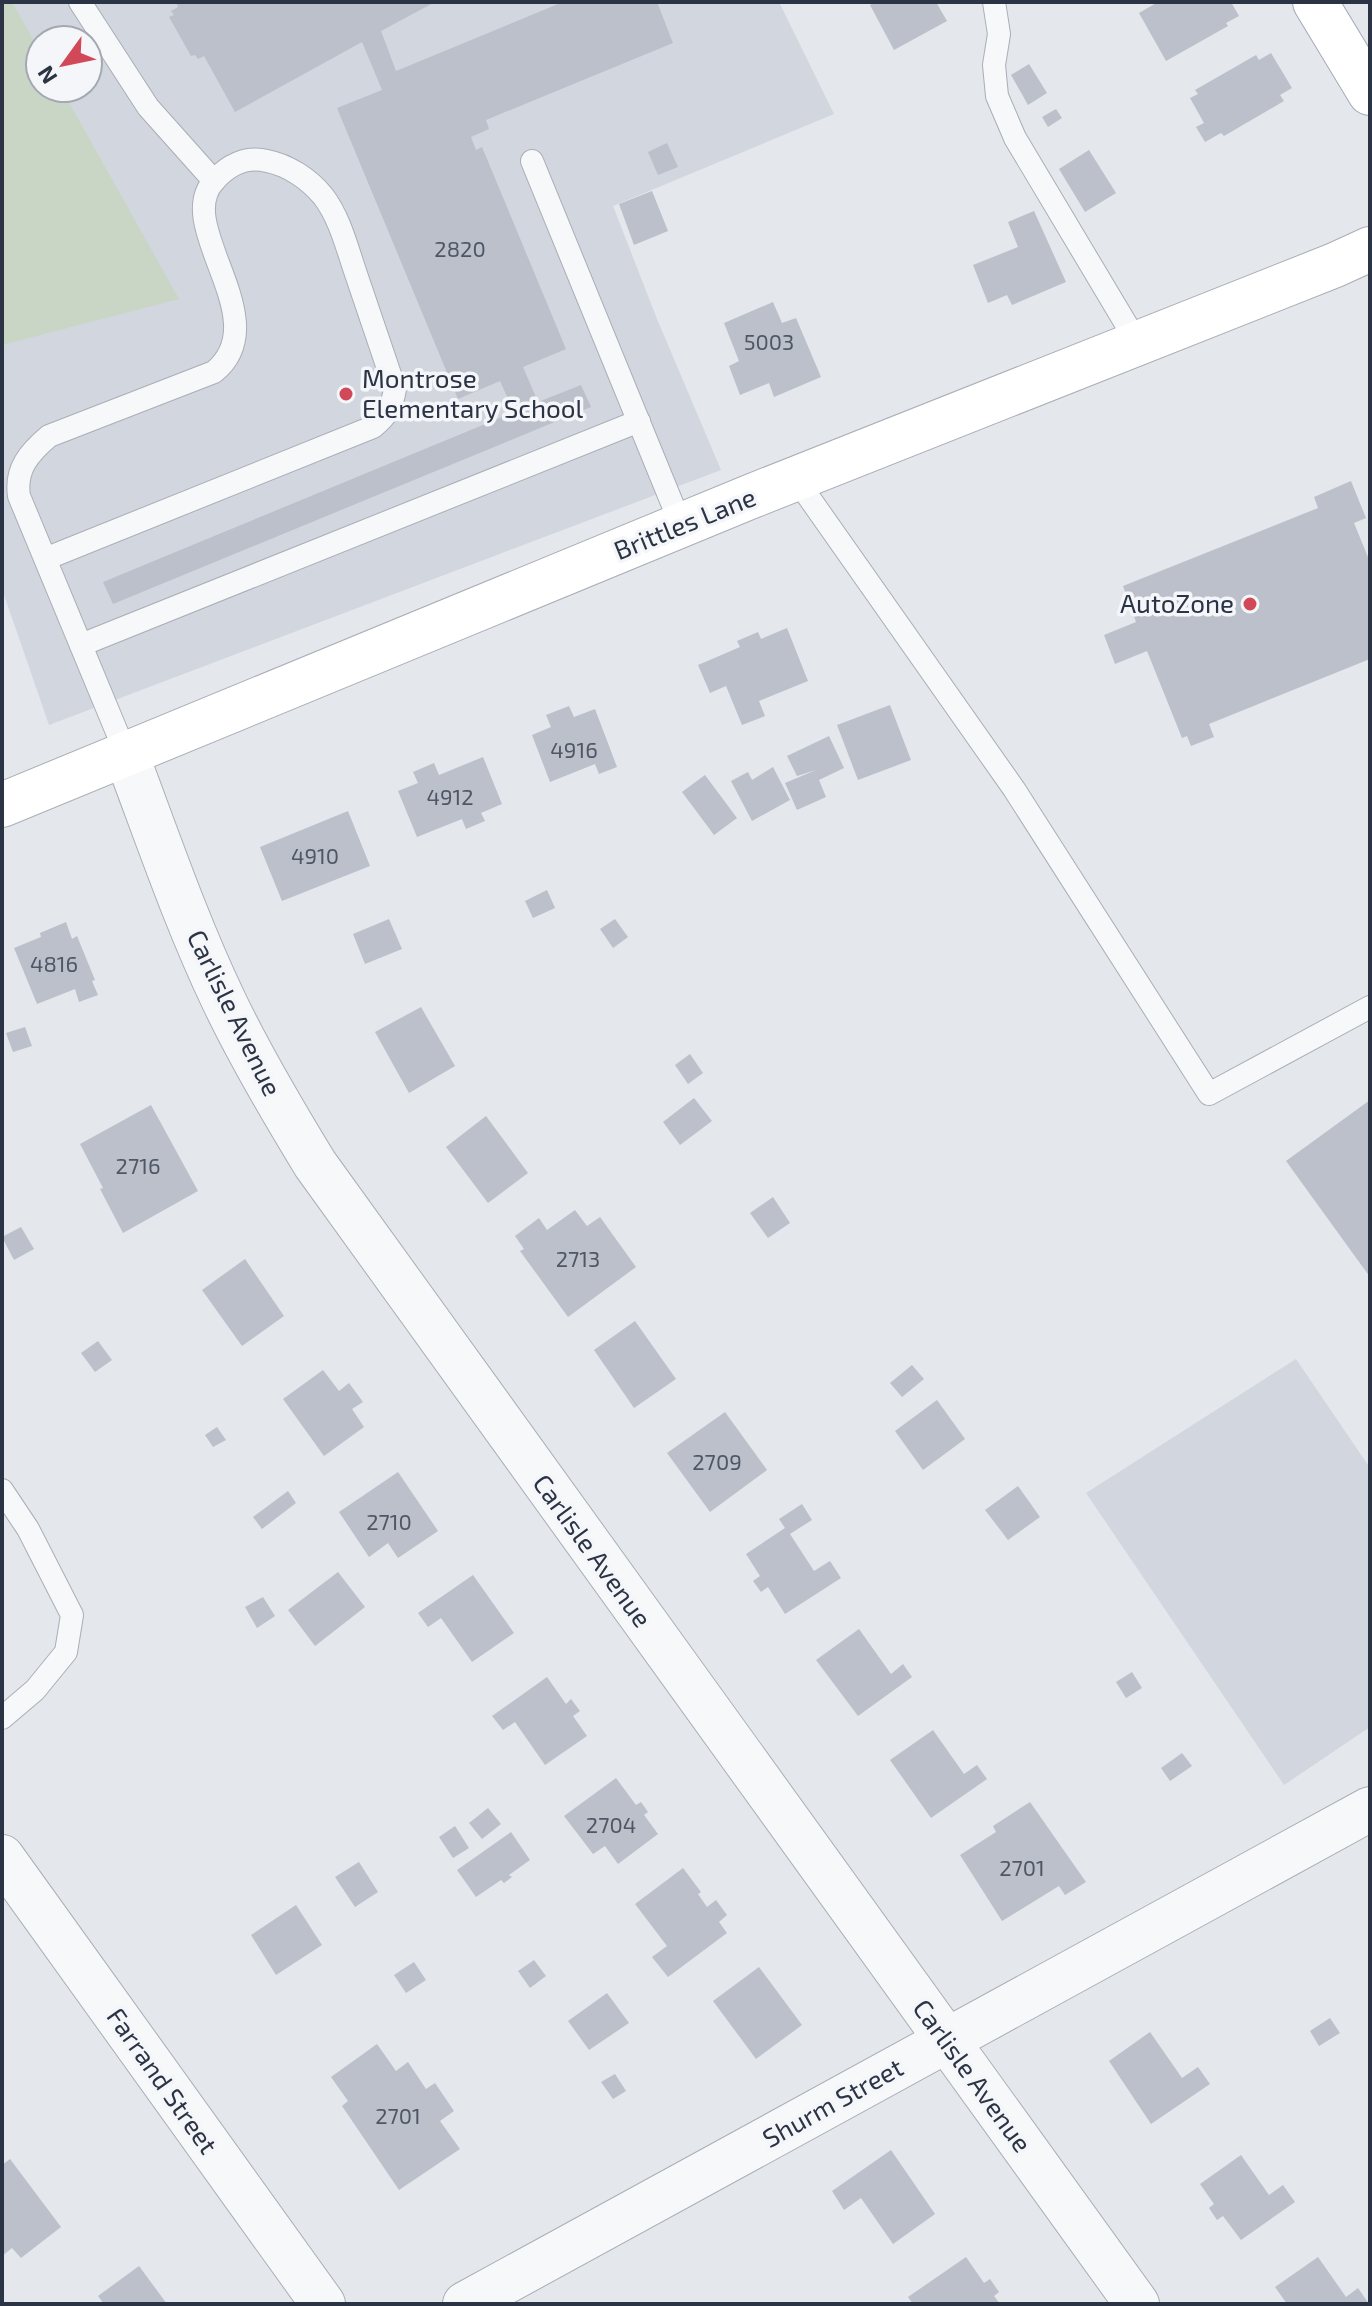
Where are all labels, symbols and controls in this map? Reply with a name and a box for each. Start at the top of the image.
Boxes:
north arrow [24,24,104,104]
text: N [31,62,62,89]
house number: 2820 [434,235,486,261]
house number: 5003 [744,328,794,354]
place label: Montrose Elementary School [362,362,584,423]
marker: Montrose Elementary School [337,385,355,403]
street label: Brittles Lane [609,480,760,565]
place label: AutoZone [1120,587,1234,618]
marker: AutoZone [1241,595,1259,613]
house number: 4916 [550,736,598,762]
house number: 4912 [426,783,474,809]
house number: 4910 [291,842,339,868]
street label: Carlisle Avenue [182,924,289,1100]
house number: 4816 [30,950,78,976]
house number: 2716 [116,1152,160,1178]
house number: 2713 [556,1245,600,1271]
house number: 2709 [692,1448,742,1474]
street label: Carlisle Avenue [528,1468,659,1632]
house number: 2710 [366,1508,412,1534]
house number: 2704 [586,1811,636,1837]
house number: 2701 [999,1854,1045,1880]
street label: Carlisle Avenue [908,1993,1039,2157]
street label: Farrand Street [102,2001,225,2159]
street label: Shurm Street [757,2050,908,2153]
house number: 2701 [375,2102,421,2128]

